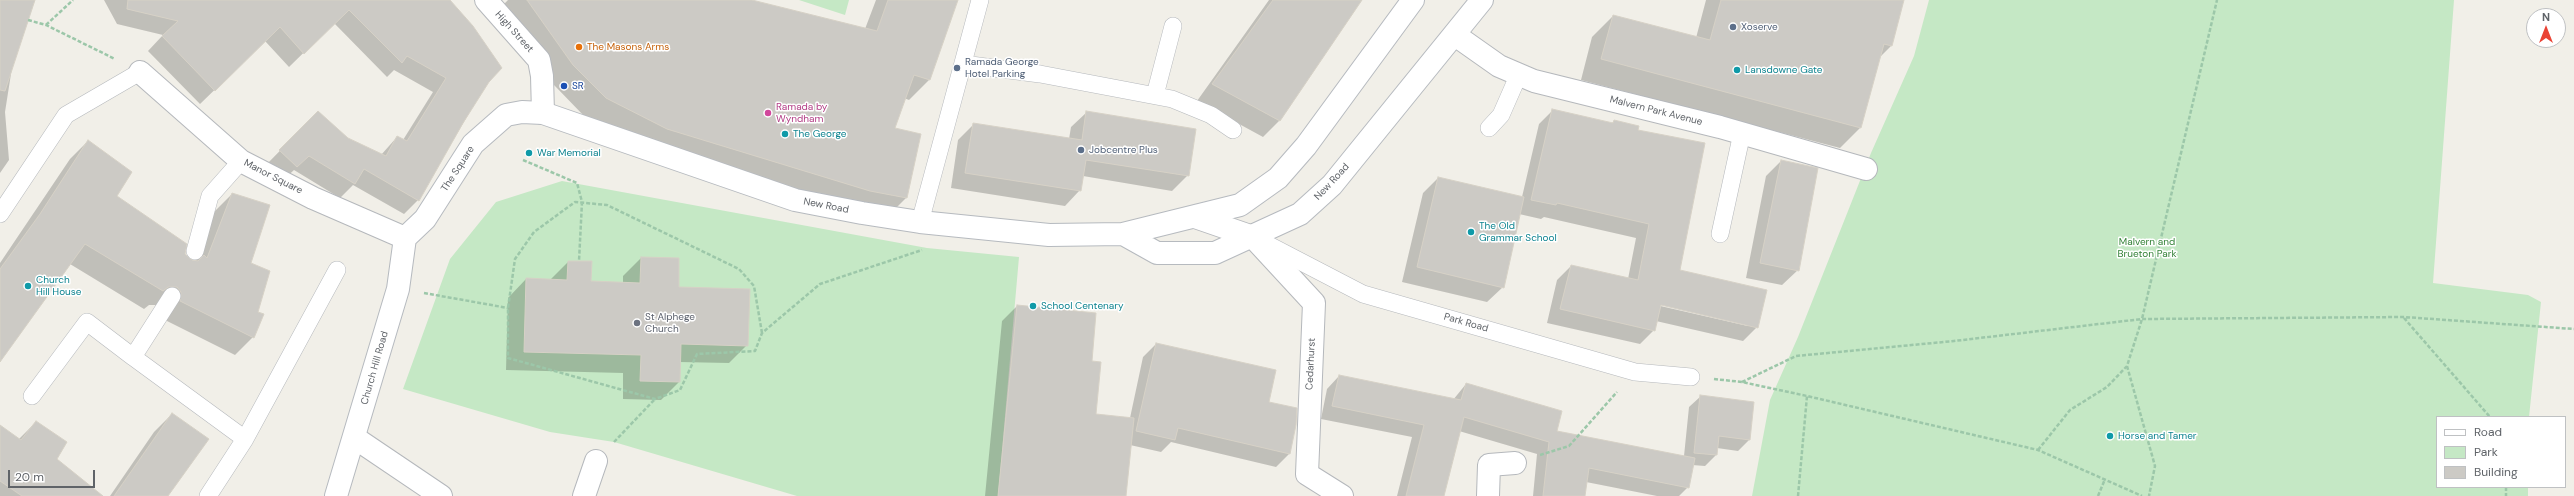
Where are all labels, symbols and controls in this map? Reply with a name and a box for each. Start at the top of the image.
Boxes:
north arrow [2526,8,2566,48]
street label: High Street [492,9,536,55]
text: N [2542,10,2550,24]
place label: Xoserve [1741,21,1778,33]
marker: Xoserve [1728,22,1738,32]
place label: The Masons Arms [587,41,669,53]
marker: The Masons Arms [574,42,584,52]
place label: Ramada George Hotel Parking [965,56,1039,80]
marker: Ramada George Hotel Parking [952,63,962,73]
place label: Lansdowne Gate [1745,64,1823,76]
marker: Lansdowne Gate [1732,65,1742,75]
place label: SR [572,80,584,92]
marker: SR [559,81,569,91]
street label: Malvern Park Avenue [1608,94,1704,128]
place label: Ramada by Wyndham [776,101,827,124]
marker: Ramada by Wyndham [763,108,773,118]
place label: The George [793,128,847,140]
marker: The George [780,129,790,139]
street label: The Square [439,144,477,194]
place label: Jobcentre Plus [1089,144,1158,156]
marker: Jobcentre Plus [1076,145,1086,155]
place label: War Memorial [537,147,601,159]
marker: War Memorial [524,148,534,158]
street label: Manor Square [242,157,304,197]
street label: New Road [1312,161,1352,203]
street label: New Road [802,196,850,216]
place label: The Old Grammar School [1479,220,1557,244]
marker: The Old Grammar School [1466,227,1476,237]
park label: Malvern and Brueton Park [2118,236,2176,260]
place label: Church Hill House [36,274,81,298]
marker: Church Hill House [23,281,33,291]
place label: School Centenary [1041,300,1124,312]
marker: School Centenary [1028,301,1038,311]
place label: St Alphege Church [645,311,695,334]
street label: Park Road [1442,311,1490,335]
marker: St Alphege Church [632,318,642,328]
street label: Church Hill Road [359,330,391,406]
street label: Cedarhurst [1304,338,1318,390]
legend [2436,416,2566,488]
text: Road [2474,424,2502,440]
place label: Horse and Tamer [2118,430,2197,442]
marker: Horse and Tamer [2105,431,2115,441]
text: Park [2474,444,2498,460]
scale bar [10,462,97,488]
text: Building [2474,464,2518,480]
text: 20 m [15,469,44,485]

